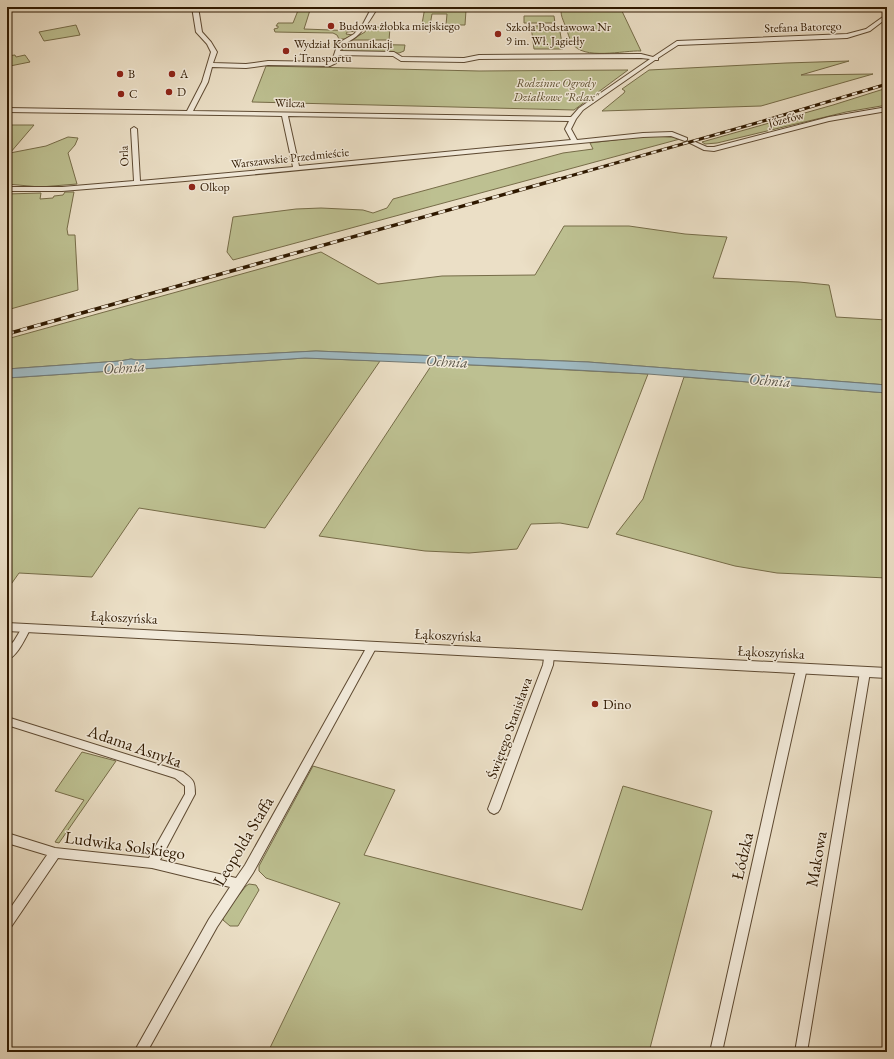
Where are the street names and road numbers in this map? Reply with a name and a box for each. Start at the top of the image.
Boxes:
street label: Stefana Batorego [764,18,842,36]
street label: Wilcza [275,95,306,111]
street label: Józefów [765,107,806,131]
street label: Warszawskie Przedmieście [230,144,350,172]
street label: Orla [115,145,133,167]
street label: Łąkoszyńska [90,606,158,628]
street label: Łąkoszyńska [414,624,482,646]
street label: Łąkoszyńska [737,641,805,663]
street label: Świętego Stanisława [482,674,536,781]
street label: Adama Asnyka [84,719,185,772]
street label: Leopolda Staffa [208,792,279,890]
street label: Ludwika Solskiego [63,826,187,864]
street label: Makowa [800,829,832,889]
street label: Łódzka [726,830,758,882]

